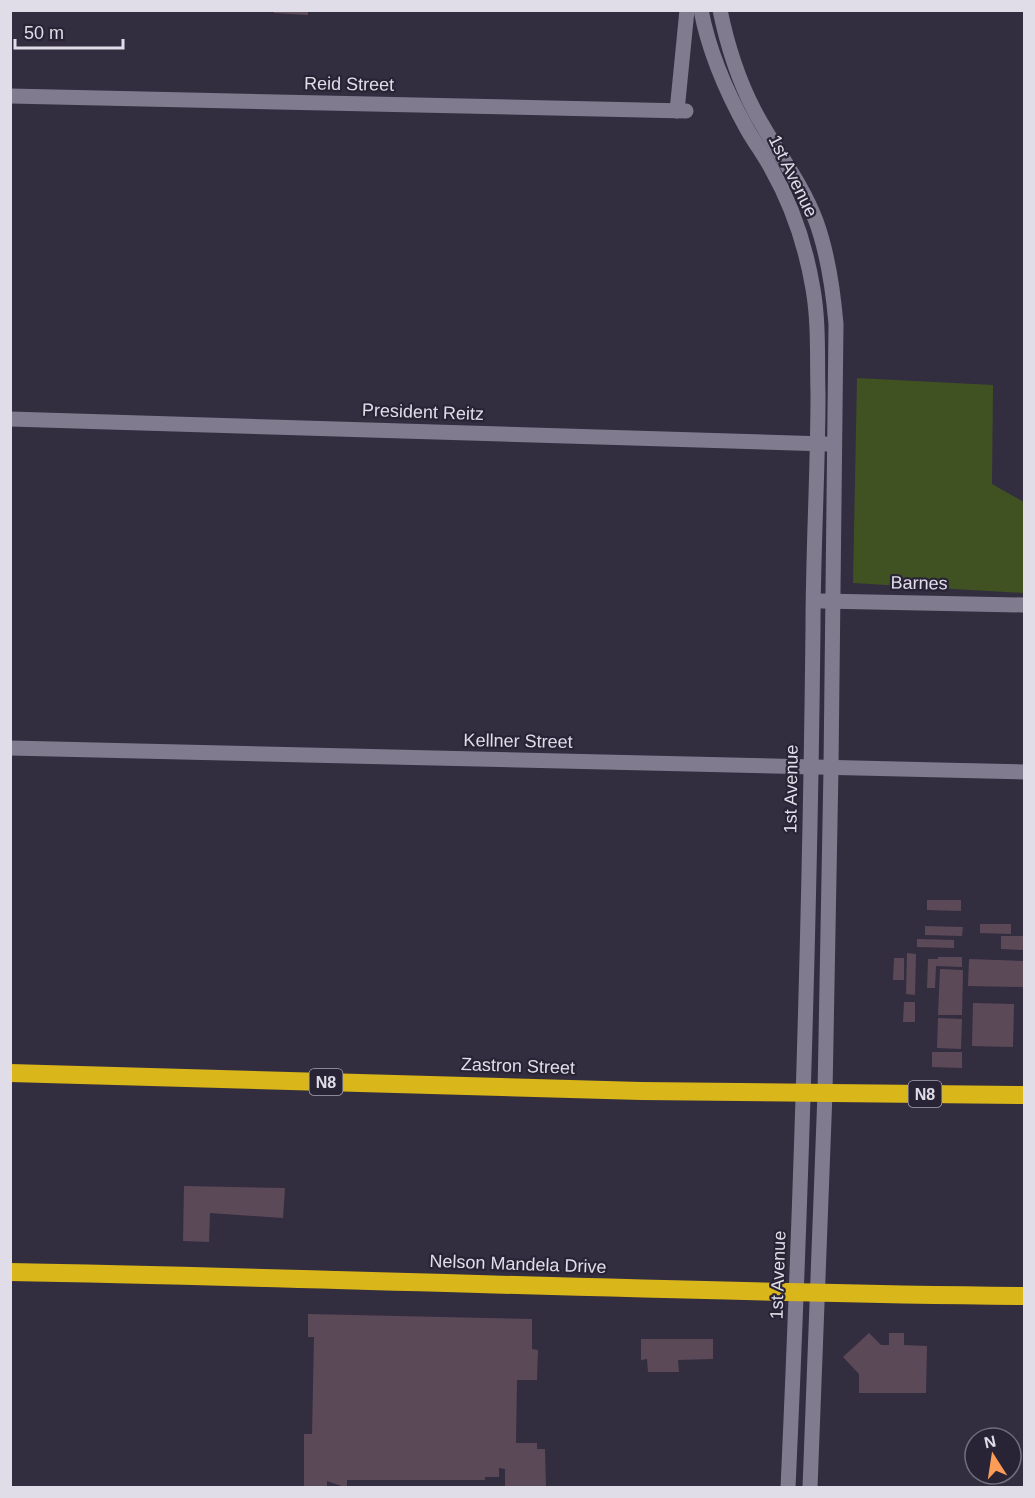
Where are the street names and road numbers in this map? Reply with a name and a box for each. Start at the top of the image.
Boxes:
street label: Reid Street [304,73,394,95]
street label: 1st Avenue [765,132,821,220]
street label: President Reitz [362,400,484,424]
street label: Barnes [890,573,948,593]
street label: Kellner Street [463,730,573,752]
street label: 1st Avenue [780,744,802,834]
street label: Zastron Street [461,1054,575,1078]
road number: N8 [310,1069,342,1095]
road number: N8 [908,1081,942,1107]
street label: 1st Avenue [766,1230,790,1320]
street label: Nelson Mandela Drive [429,1251,607,1277]

